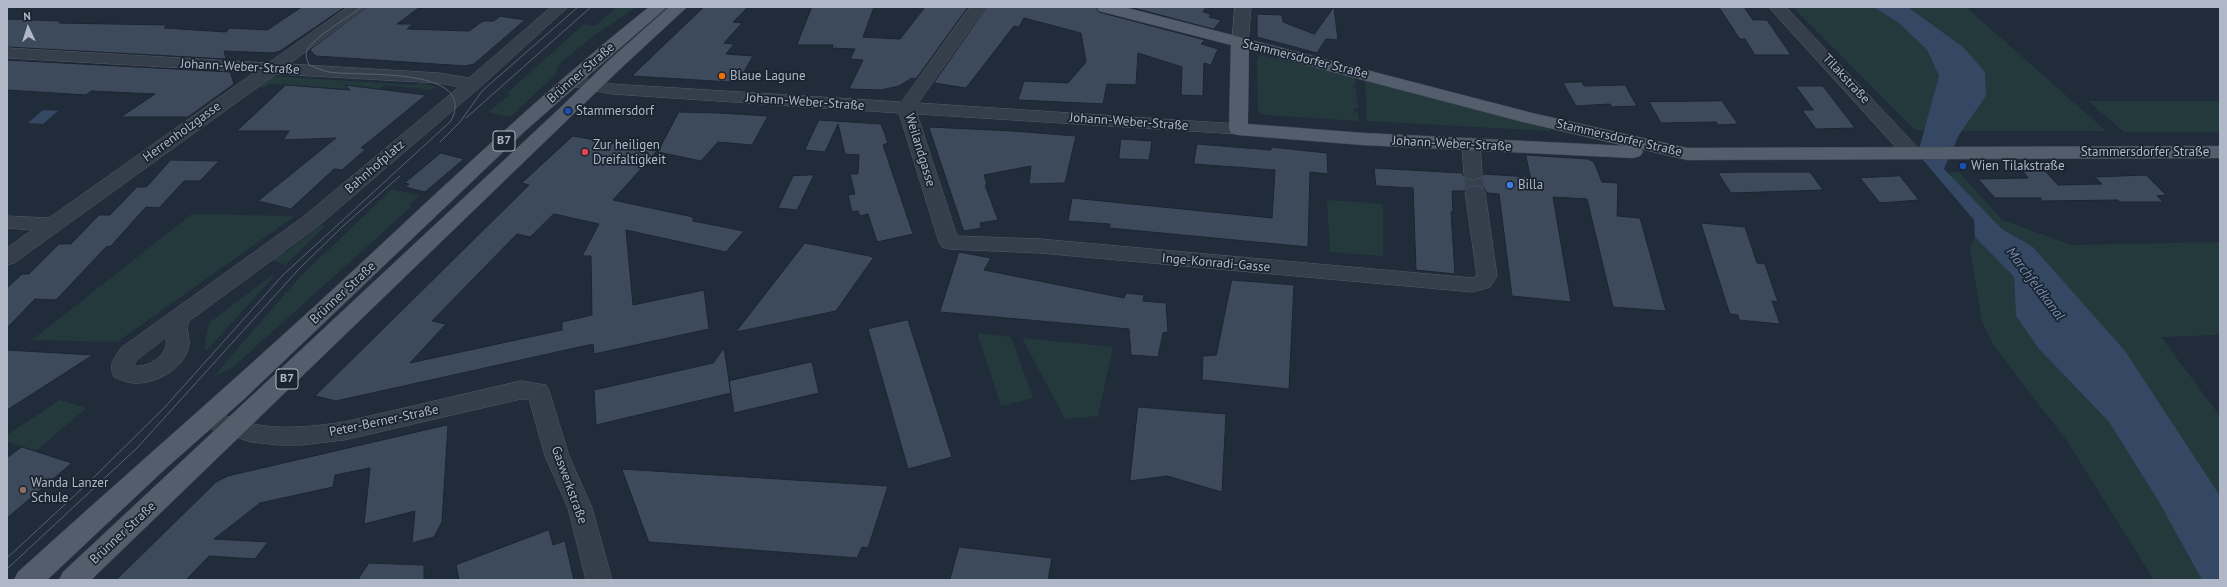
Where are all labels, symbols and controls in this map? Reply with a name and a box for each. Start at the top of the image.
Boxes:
north arrow [8,8,48,48]
text: N [23,9,31,23]
street label: Stammersdorfer Straße [1241,36,1369,82]
street label: Brünner Straße [544,39,618,107]
street label: Tilakstraße [1819,51,1873,107]
street label: Johann-Weber-Straße [180,56,300,78]
place label: Blaue Lagune [730,68,806,84]
marker: Blaue Lagune [717,71,727,81]
street label: Johann-Weber-Straße [745,90,865,114]
street label: Herrenholzgasse [140,99,224,165]
place label: Stammersdorf [576,103,654,119]
marker: Stammersdorf [563,106,573,116]
street label: Johann-Weber-Straße [1069,110,1189,134]
street label: Weilandgasse [901,112,939,188]
street label: Stammersdorfer Straße [1555,116,1683,160]
road number: B7 [493,131,515,151]
street label: Johann-Weber-Straße [1392,133,1512,155]
street label: Bahnhofplatz [342,137,408,197]
place label: Zur heiligen Dreifaltigkeit [593,137,666,168]
street label: Stammersdorfer Straße [2081,144,2209,160]
marker: Zur heiligen Dreifaltigkeit [580,147,590,157]
place label: Wien Tilakstraße [1971,158,2065,174]
marker: Wien Tilakstraße [1958,161,1968,171]
place label: Billa [1518,177,1543,193]
marker: Billa [1505,180,1515,190]
water label: Marchfeldkanal [2002,244,2068,324]
street label: Inge-Konradi-Gasse [1161,251,1271,275]
street label: Brünner Straße [307,259,379,327]
road number: B7 [276,369,298,389]
street label: Peter-Berner-Straße [328,402,440,440]
street label: Gaswerkstraße [548,444,590,526]
place label: Wanda Lanzer Schule [31,475,108,506]
marker: Wanda Lanzer Schule [18,485,28,495]
street label: Brünner Straße [87,499,159,567]

